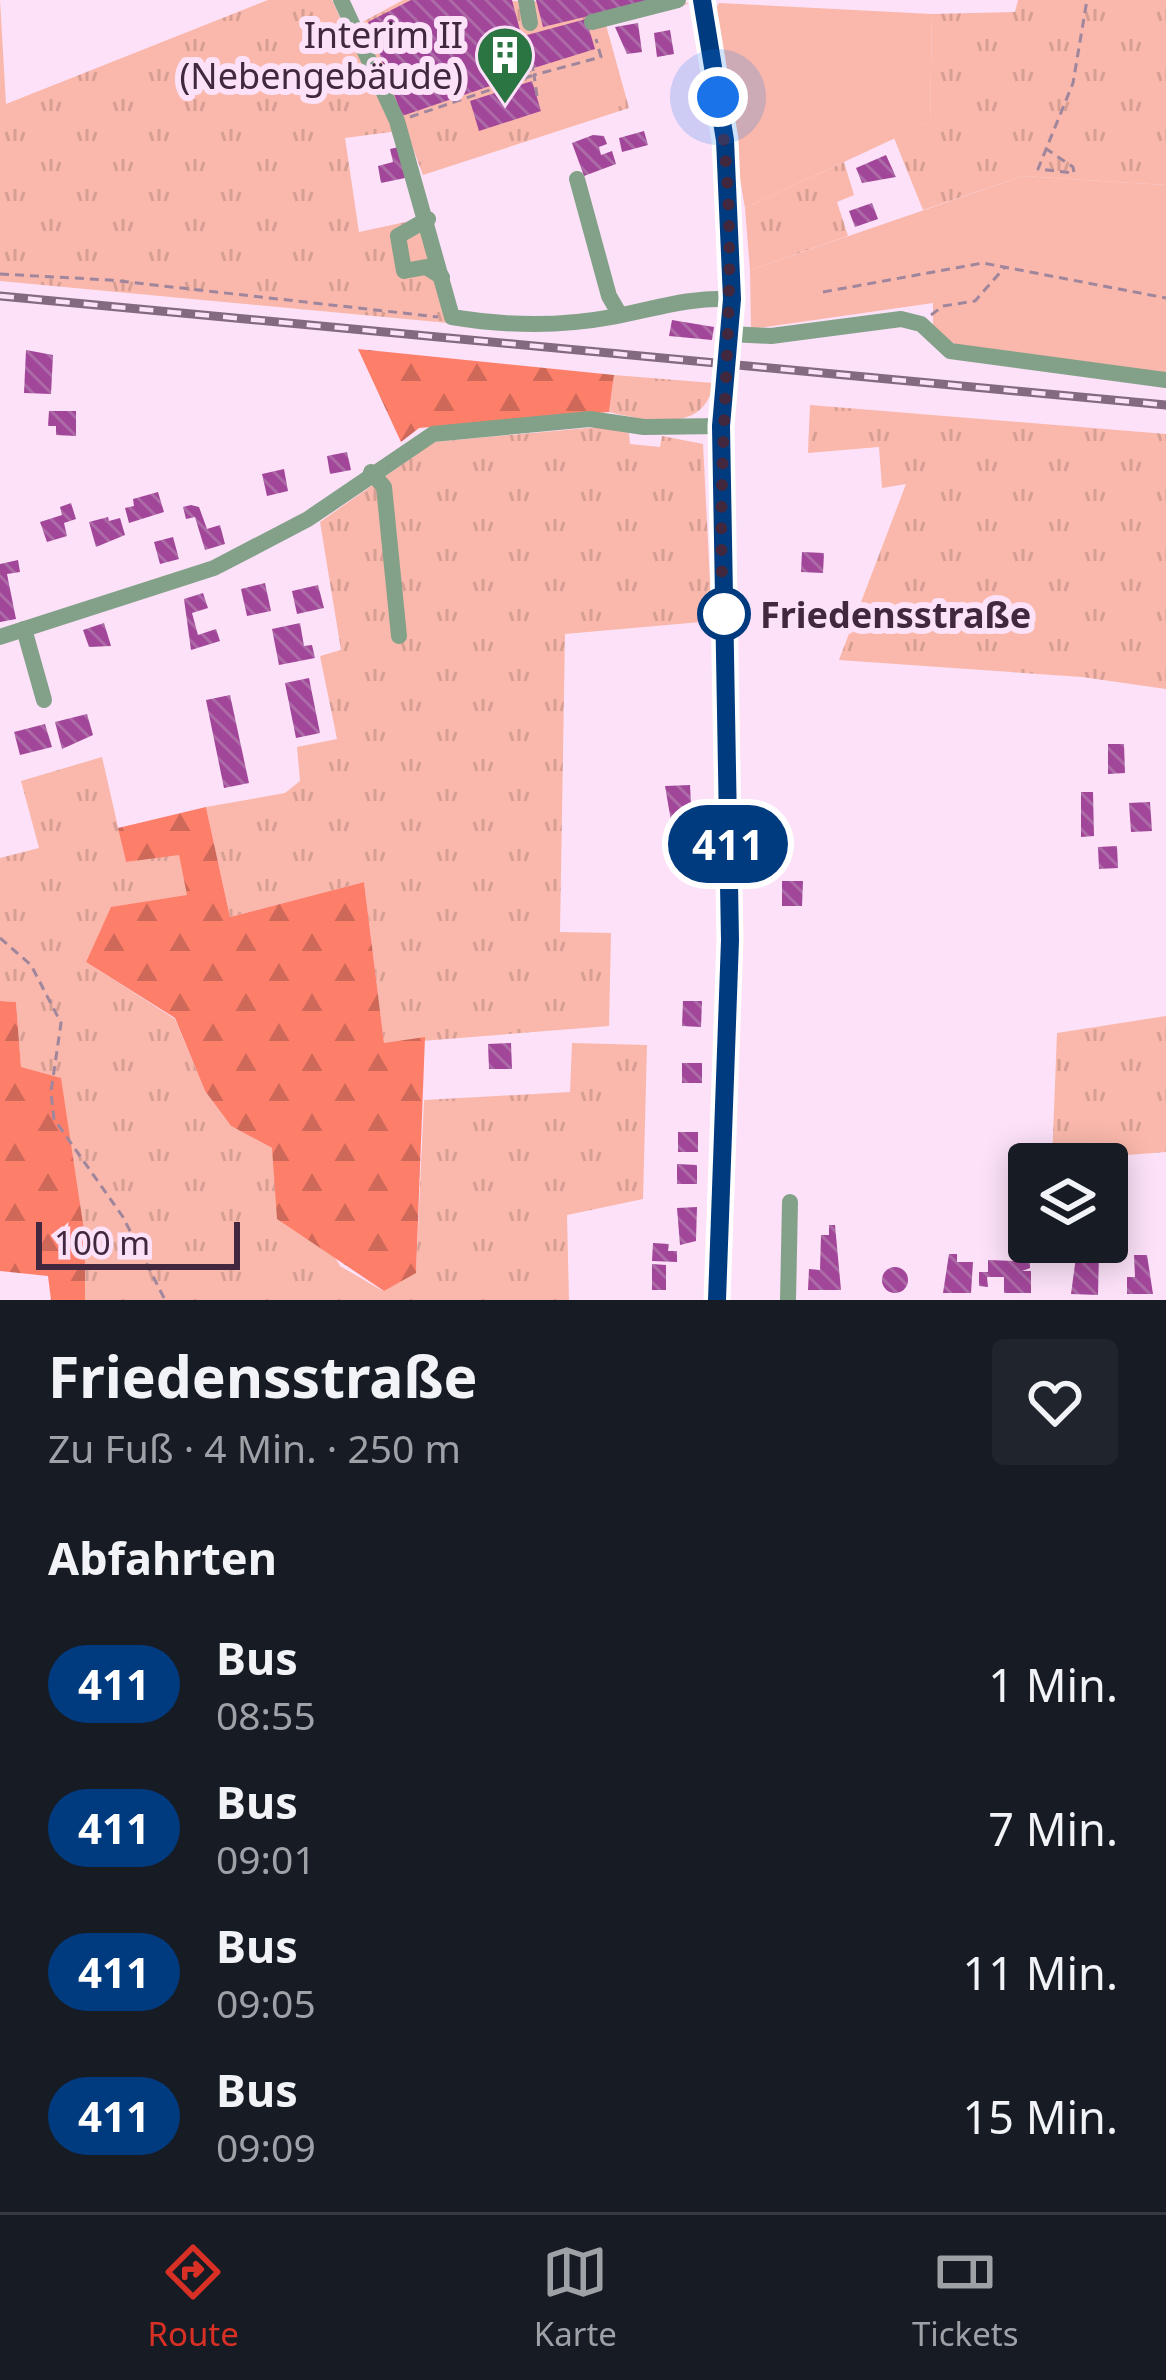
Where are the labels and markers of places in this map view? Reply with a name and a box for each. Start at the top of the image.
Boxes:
place label: Interim II (Nebengebäude) [180,10,463,100]
building icon: Interim II (Nebengebäude) [474,24,536,106]
marker: Friedensstraße [699,589,749,639]
place label: Friedensstraße [760,590,1031,639]

